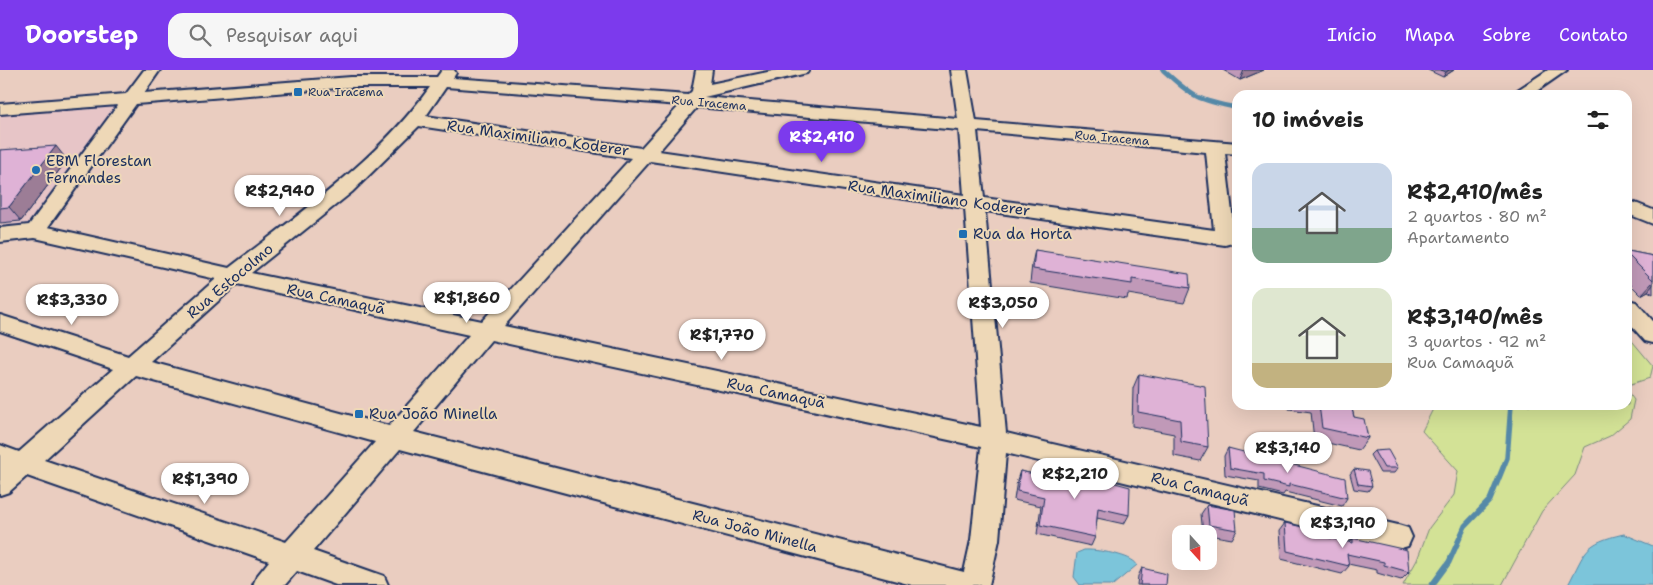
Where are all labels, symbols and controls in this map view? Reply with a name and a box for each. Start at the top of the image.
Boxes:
search box [168,13,518,58]
text: Doorstep [25,19,138,51]
icon: search [186,21,214,49]
text: Pesquisar aqui [226,23,358,48]
text: Início [1327,23,1377,47]
text: Mapa [1405,23,1454,47]
text: Sobre [1482,23,1531,47]
text: Contato [1559,23,1628,47]
place label: Rua Iracema [308,84,384,100]
marker: Rua Iracema [292,86,304,98]
street label: Rua Iracema [671,92,748,114]
text: 10 imóveis [1252,106,1364,134]
icon: filters [1584,106,1612,134]
street label: Rua Maximiliano Koderer [446,115,630,161]
pin: R$2,410 [776,121,868,163]
text: R$2,410 [789,126,855,147]
street label: Rua Iracema [1074,127,1151,149]
place label: EBM Florestan Fernandes [46,151,152,188]
marker: EBM Florestan Fernandes [30,164,42,176]
pin: R$2,940 [234,174,326,217]
street label: Rua Maximiliano Koderer [847,175,1031,221]
text: R$2,410/mês [1407,178,1543,206]
text: R$2,940 [245,180,315,201]
icon: home [1292,183,1352,243]
text: 2 quartos · 80 m² [1407,206,1547,227]
place label: Rua da Horta [973,224,1072,244]
text: Apartamento [1407,227,1509,248]
marker: Rua da Horta [957,228,969,240]
street label: Rua Estocolmo [183,239,277,323]
street label: Rua Camaquã [285,279,388,319]
pin: R$1,860 [421,282,513,324]
pin: R$3,330 [26,284,118,326]
pin: R$3,050 [957,286,1049,329]
text: R$1,860 [434,287,500,308]
text: R$3,330 [37,289,107,310]
text: R$3,050 [968,292,1038,313]
text: R$3,140/mês [1407,303,1543,331]
icon: home [1292,308,1352,368]
pin: R$1,770 [676,318,768,361]
text: R$1,770 [690,324,754,345]
text: 3 quartos · 92 m² [1407,331,1546,352]
text: Rua Camaquã [1407,352,1514,373]
street label: Rua Camaquã [725,373,828,413]
place label: Rua João Minella [369,404,498,424]
marker: Rua João Minella [353,408,365,420]
pin: R$3,140 [1242,432,1334,474]
text: R$3,140 [1255,437,1321,458]
pin: R$2,210 [1029,458,1121,500]
pin: R$1,390 [159,462,251,505]
text: R$2,210 [1042,463,1108,484]
street label: Rua Camaquã [1149,467,1252,511]
text: R$1,390 [172,468,238,489]
street label: Rua João Minella [690,505,820,557]
pin: R$3,190 [1297,506,1389,549]
text: R$3,190 [1310,512,1376,533]
north arrow [1172,525,1218,570]
map controls [1172,525,1217,570]

